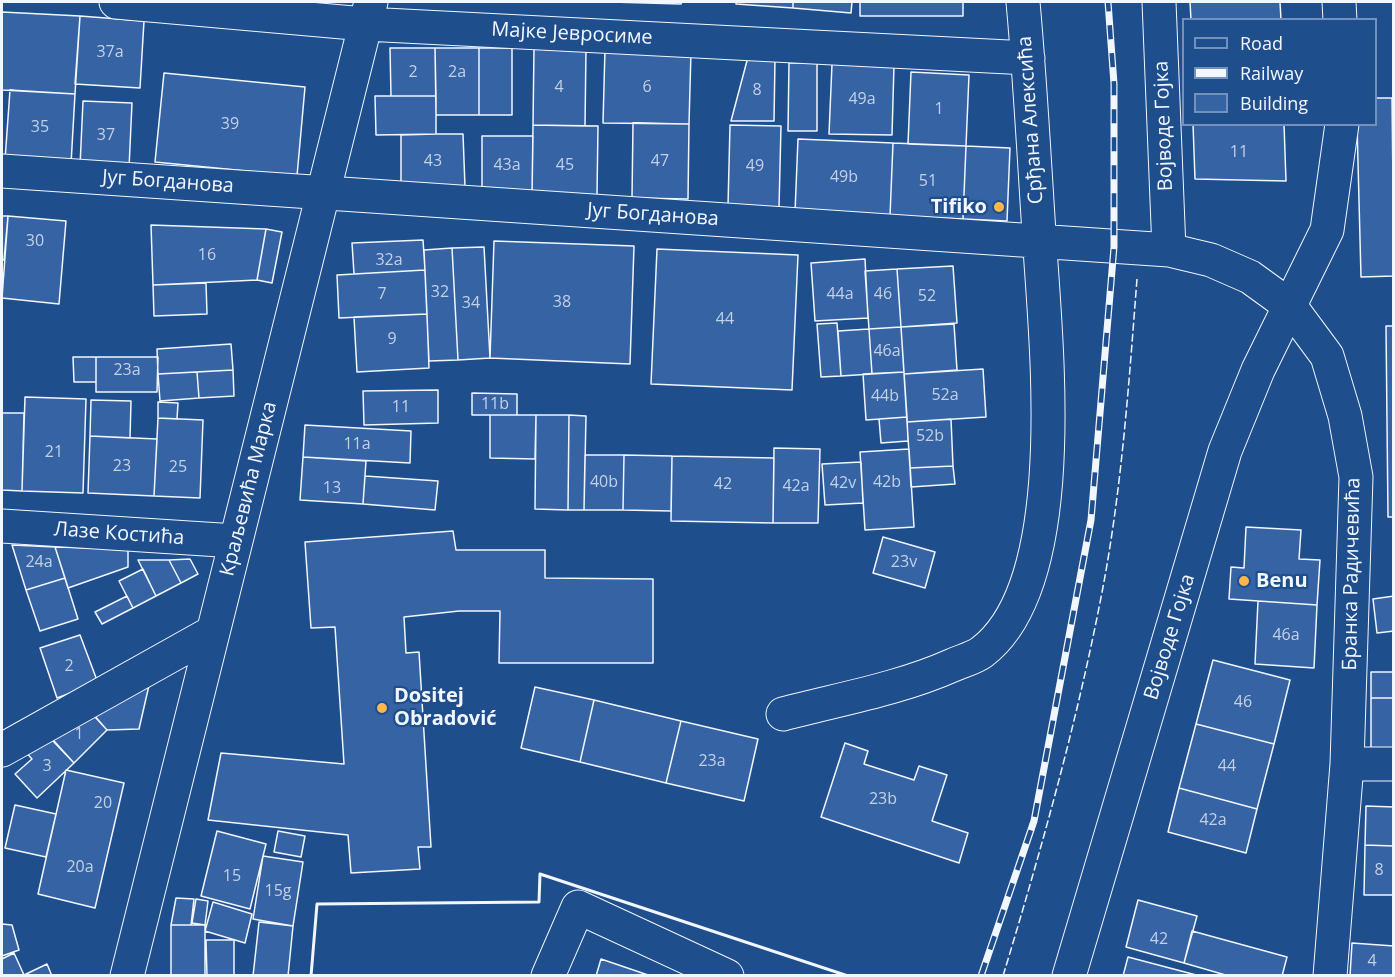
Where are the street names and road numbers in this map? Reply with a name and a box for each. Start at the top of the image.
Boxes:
street label: Мајке Јевросиме [491,18,653,50]
street label: Срђана Алексића [1013,35,1049,205]
street label: Војводе Гојка [1150,60,1178,192]
street label: Југ Богданова [101,165,235,199]
street label: Југ Богданова [586,198,720,232]
street label: Краљевића Марка [216,399,282,579]
street label: Бранка Радичевића [1338,477,1366,671]
street label: Лазе Костића [53,517,185,551]
street label: Војводе Гојка [1139,571,1201,703]

